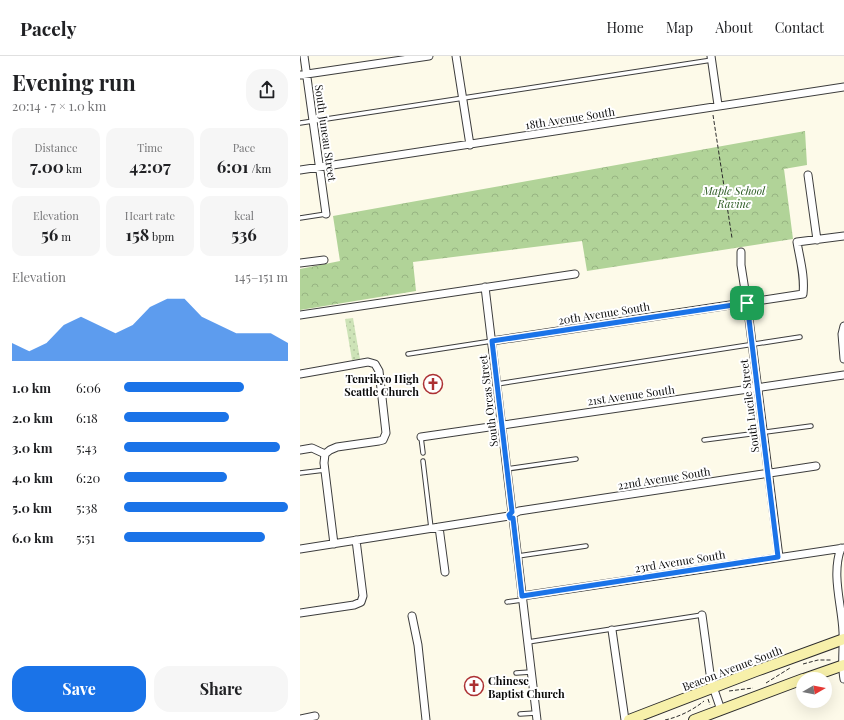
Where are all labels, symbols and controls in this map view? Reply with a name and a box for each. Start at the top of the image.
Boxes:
text: Pacely [20,15,77,41]
text: Home [606,18,644,37]
text: Map [666,18,693,37]
text: About [715,18,753,37]
text: Contact [775,18,824,37]
text: Evening run [12,67,136,97]
button: share [246,69,288,111]
street label: South Juneau Street [312,84,340,182]
text: 20:14 · 7 × 1.0 km [12,97,106,114]
street label: 18th Avenue South [524,103,616,132]
text: Distance [35,140,77,155]
text: Time [137,140,163,155]
text: Pace [233,140,255,155]
text: 7.00 [30,155,64,177]
text: 42:07 [129,155,171,177]
text: 6:01 [217,155,249,177]
text: km [64,161,82,176]
text: /km [249,161,271,176]
park label: Maple School Ravine [702,183,766,211]
text: Elevation [33,208,79,223]
text: Heart rate [125,208,175,223]
text: kcal [234,208,254,223]
text: 56 [41,223,58,245]
text: 158 [126,223,149,245]
text: 536 [231,223,257,245]
text: m [58,229,71,244]
text: bpm [149,229,174,244]
text: Elevation [12,268,66,285]
text: 145–151 m [234,268,288,285]
pin [730,286,764,320]
icon: arrive [736,292,758,314]
street label: 20th Avenue South [557,298,651,328]
street label: South Orcas Street [475,354,501,448]
street label: South Lucile Street [736,358,762,453]
place label: Tenrikyo High Seattle Church [344,371,419,399]
church icon: Tenrikyo High Seattle Church [422,373,444,395]
text: 1.0 km [12,379,51,396]
text: 6:06 [76,379,101,396]
street label: 21st Avenue South [586,381,676,409]
text: 2.0 km [12,409,53,426]
text: 6:18 [76,409,98,426]
text: 3.0 km [12,439,52,456]
text: 5:43 [76,439,97,456]
street label: 22nd Avenue South [617,463,712,493]
text: 4.0 km [12,469,53,486]
text: 6:20 [76,469,100,486]
text: 5.0 km [12,499,52,516]
text: 5:38 [76,499,97,516]
text: 6.0 km [12,529,53,546]
text: 5:51 [76,529,95,546]
street label: 23rd Avenue South [634,546,727,576]
street label: Beacon Avenue South [680,642,785,694]
button: Save [12,666,146,712]
button: Share [154,666,288,712]
north arrow [796,672,832,708]
map controls [796,672,832,708]
place label: Chinese Baptist Church [488,673,565,701]
church icon: Chinese Baptist Church [463,675,485,697]

